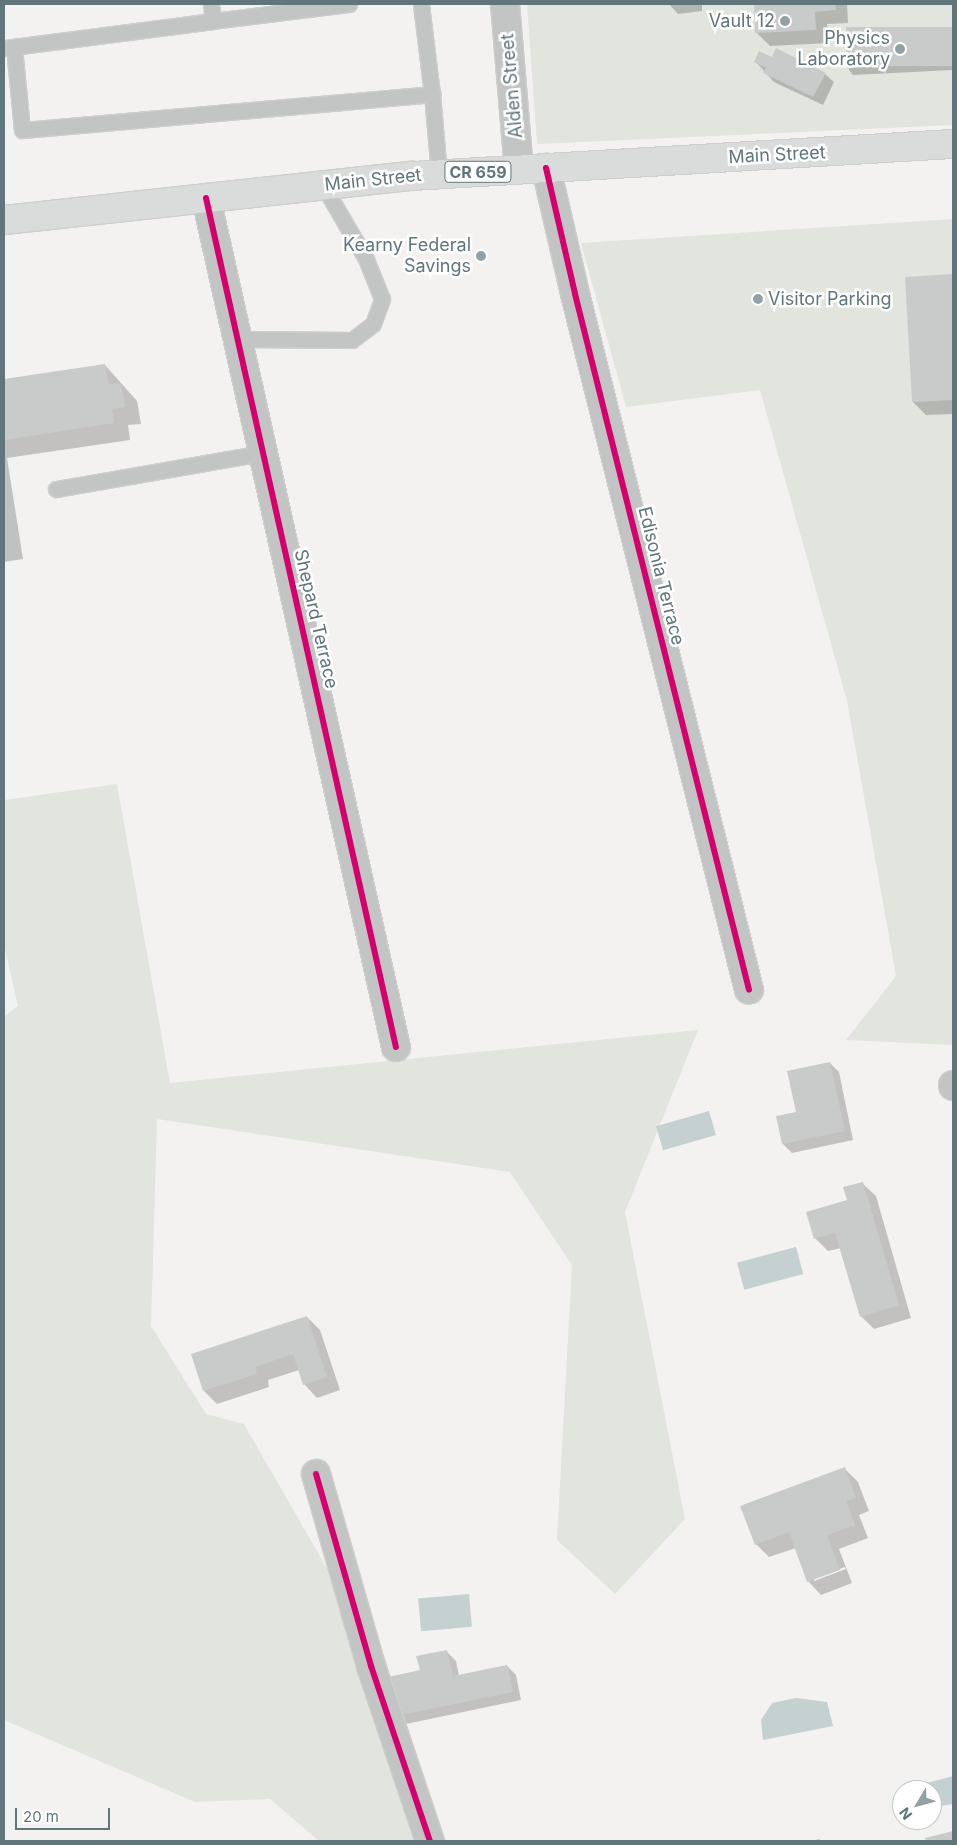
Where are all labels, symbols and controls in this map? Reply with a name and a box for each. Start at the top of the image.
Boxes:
place label: Vault 12 [709,10,775,32]
marker: Vault 12 [779,15,791,27]
place label: Physics Laboratory [797,28,890,70]
street label: Alden Street [497,33,527,139]
marker: Physics Laboratory [894,43,906,55]
street label: Main Street [728,142,826,168]
road number: CR 659 [444,158,512,186]
street label: Main Street [324,164,422,196]
place label: Kearny Federal Savings [343,235,471,278]
marker: Kearny Federal Savings [475,250,487,262]
place label: Visitor Parking [768,288,892,310]
marker: Visitor Parking [752,293,764,305]
street label: Edisonia Terrace [633,504,689,648]
street label: Shepard Terrace [290,547,342,691]
north arrow [892,1780,942,1830]
scale bar [18,1798,112,1830]
text: N [895,1804,915,1823]
text: 20 m [23,1807,59,1826]

